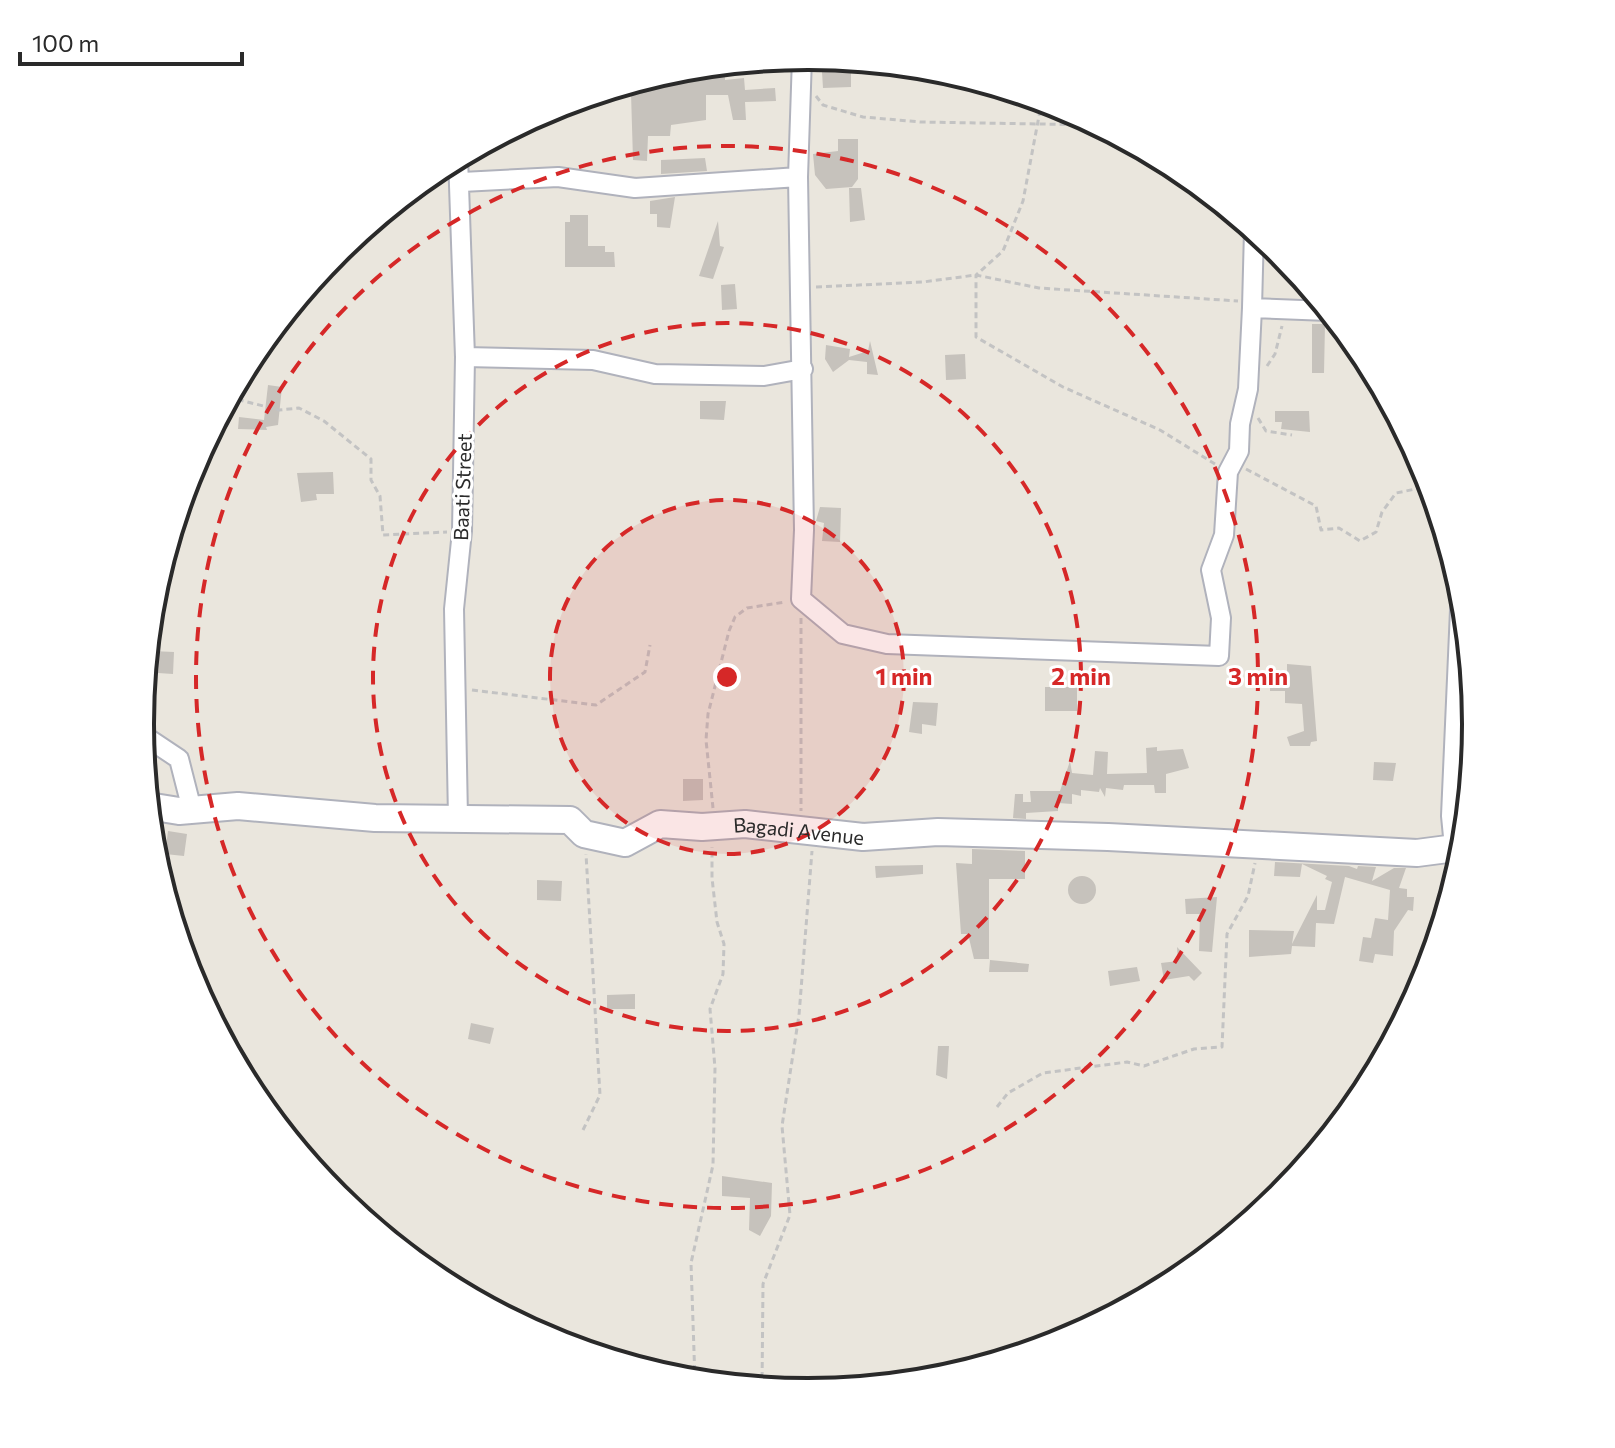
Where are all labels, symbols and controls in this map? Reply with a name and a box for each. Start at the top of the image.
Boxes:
scale bar [20,16,242,66]
text: 100 m [32,28,99,57]
street label: Baati Street [448,433,476,541]
text: 1 min [876,661,932,690]
text: 2 min [1051,661,1111,690]
text: 3 min [1228,661,1288,690]
centre of rings [713,663,741,691]
street label: Bagadi Avenue [732,812,866,849]

